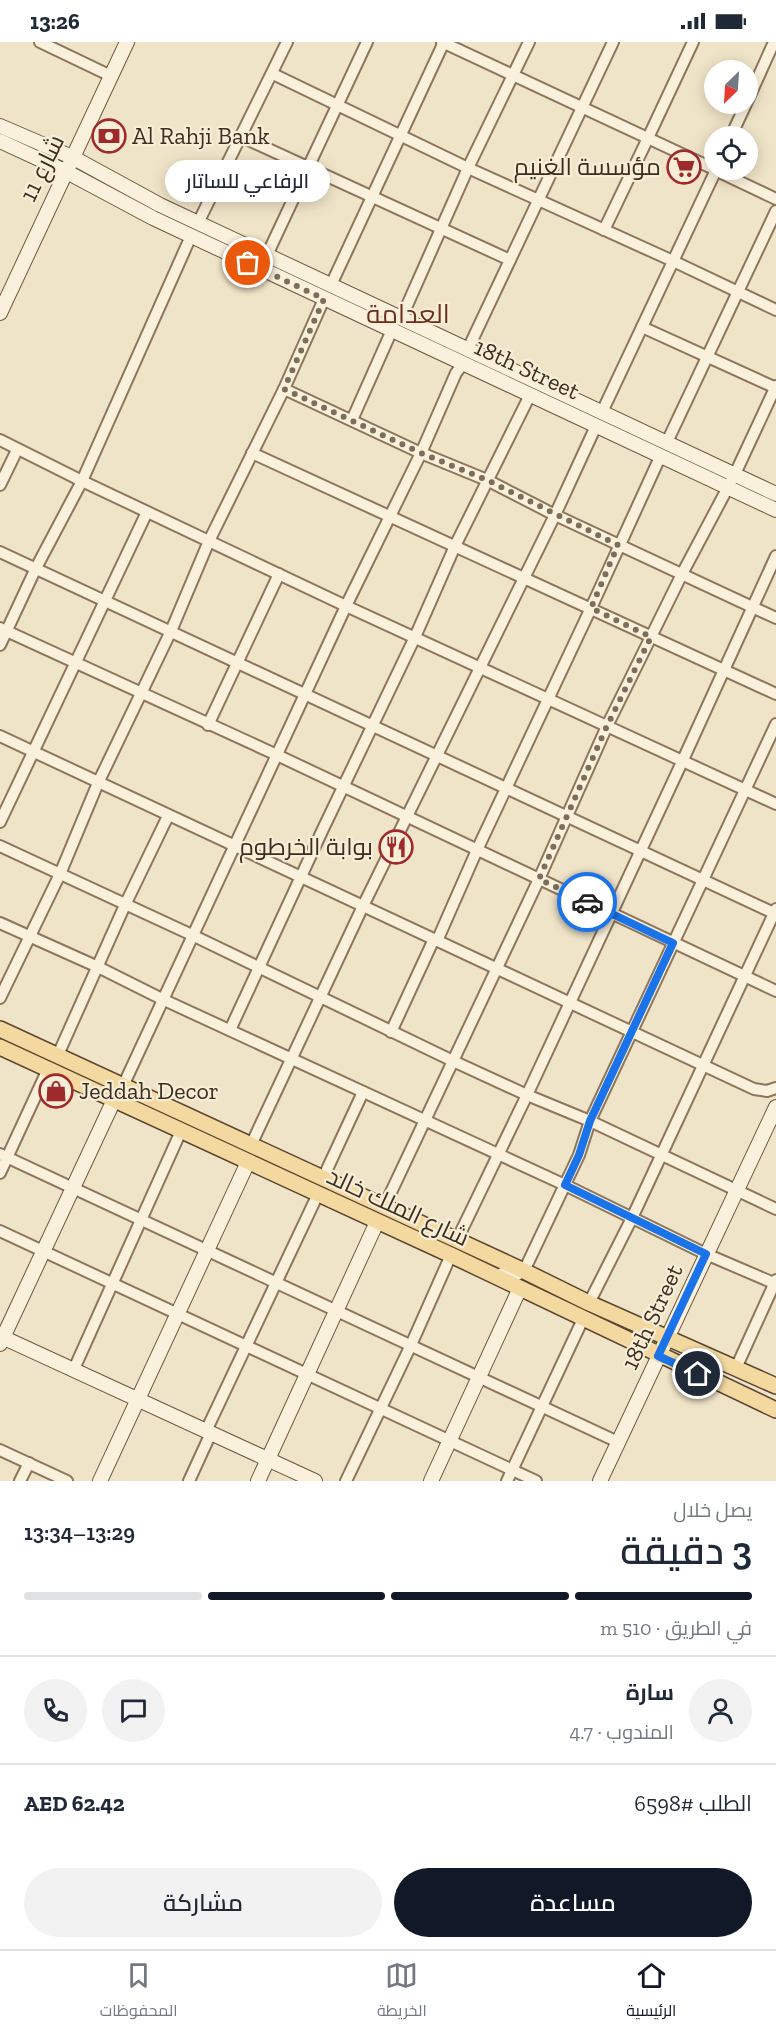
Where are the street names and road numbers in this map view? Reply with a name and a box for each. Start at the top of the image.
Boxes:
street label: شارع 11 [13,130,72,207]
street label: 18th Street [470,332,585,406]
street label: شارع الملك خالد [322,1161,474,1254]
street label: 18th Street [615,1259,689,1374]

